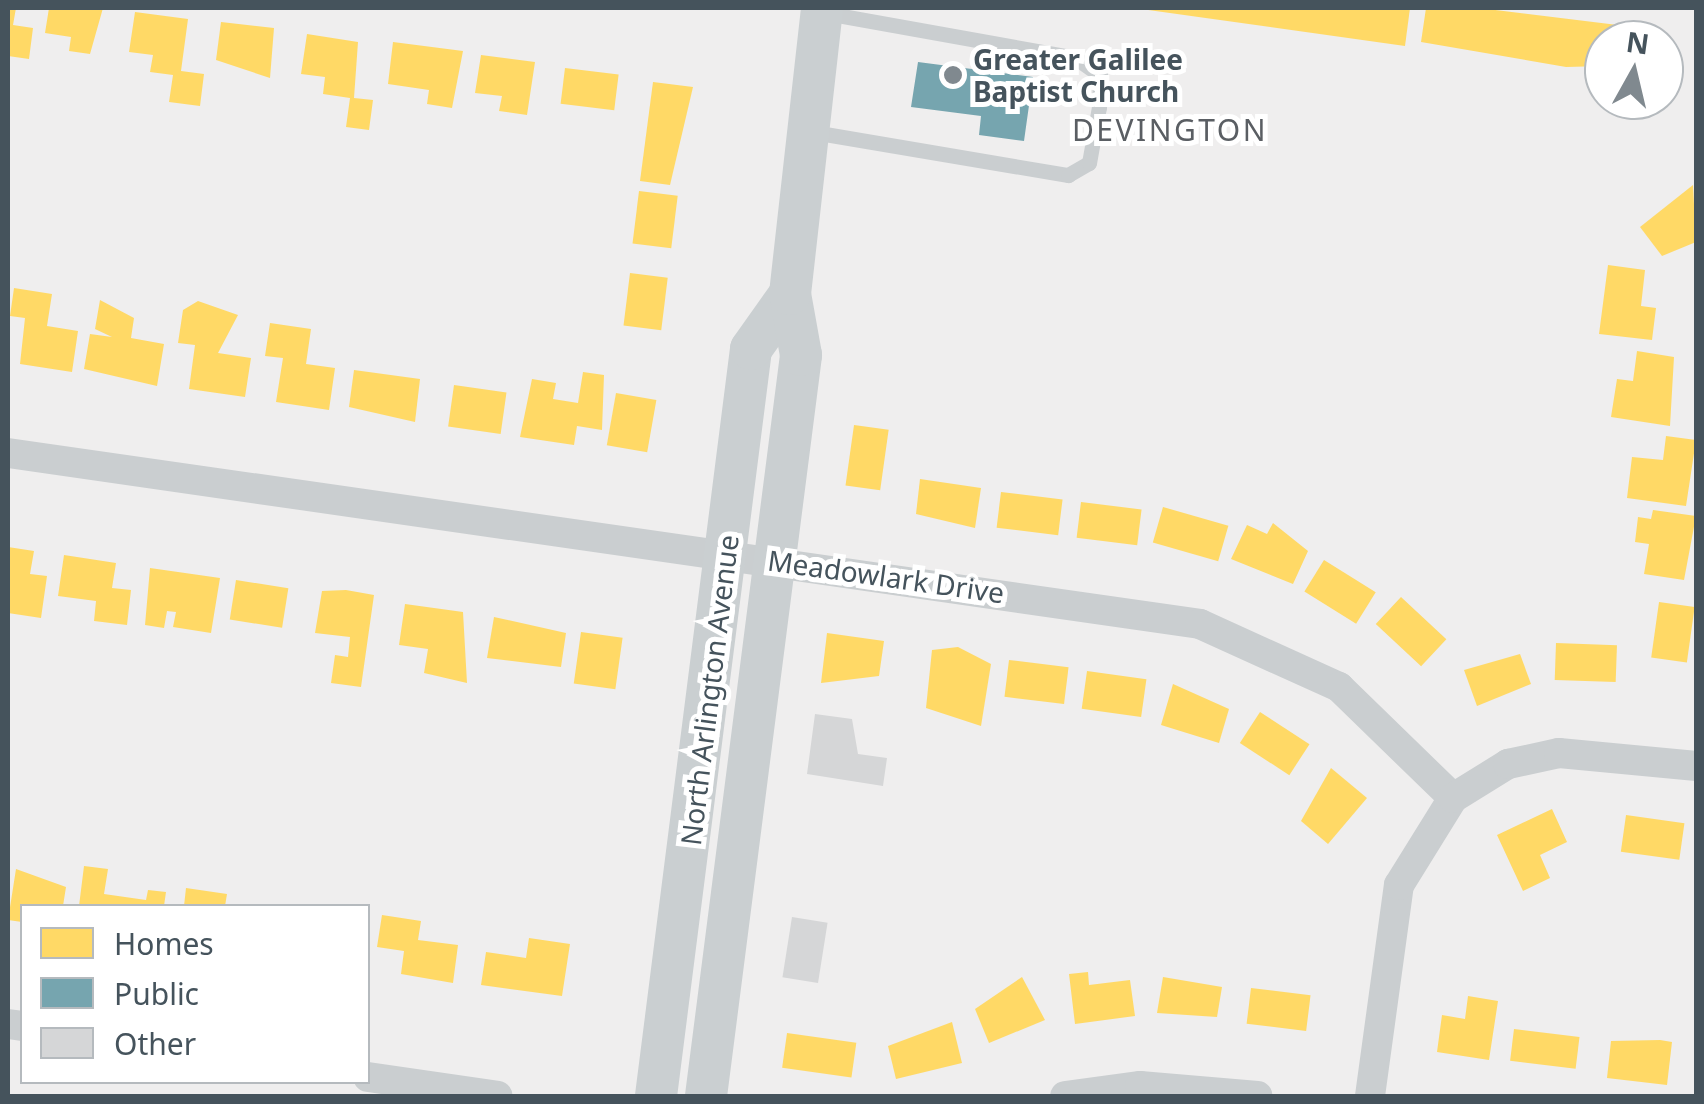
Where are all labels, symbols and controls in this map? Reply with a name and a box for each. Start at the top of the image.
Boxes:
north arrow [1584,20,1684,120]
text: N [1624,22,1652,63]
place label: Greater Galilee Baptist Church [973,42,1183,108]
marker: Greater Galilee Baptist Church [942,64,964,86]
district label: DEVINGTON [1072,112,1268,148]
street label: North Arlington Avenue [673,533,745,847]
street label: Meadowlark Drive [766,543,1006,609]
legend [20,904,370,1084]
text: Homes [114,923,214,964]
text: Public [114,973,199,1014]
text: Other [114,1023,196,1064]

